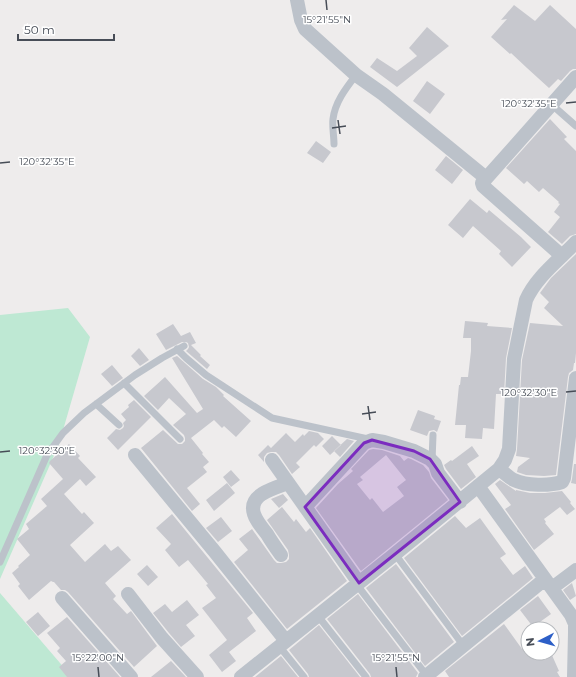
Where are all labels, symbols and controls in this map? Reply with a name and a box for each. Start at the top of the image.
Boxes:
text: 15°21'55"N [303,13,351,26]
scale bar [18,16,114,42]
text: 50 m [24,22,55,37]
text: 120°32'35"E [501,97,557,110]
text: 120°32'35"E [19,155,75,168]
text: 120°32'30"E [501,386,558,399]
text: 120°32'30"E [19,444,76,457]
north arrow [520,621,560,661]
text: N [523,637,537,647]
text: 15°22'00"N [72,651,124,664]
text: 15°21'55"N [372,651,420,664]

